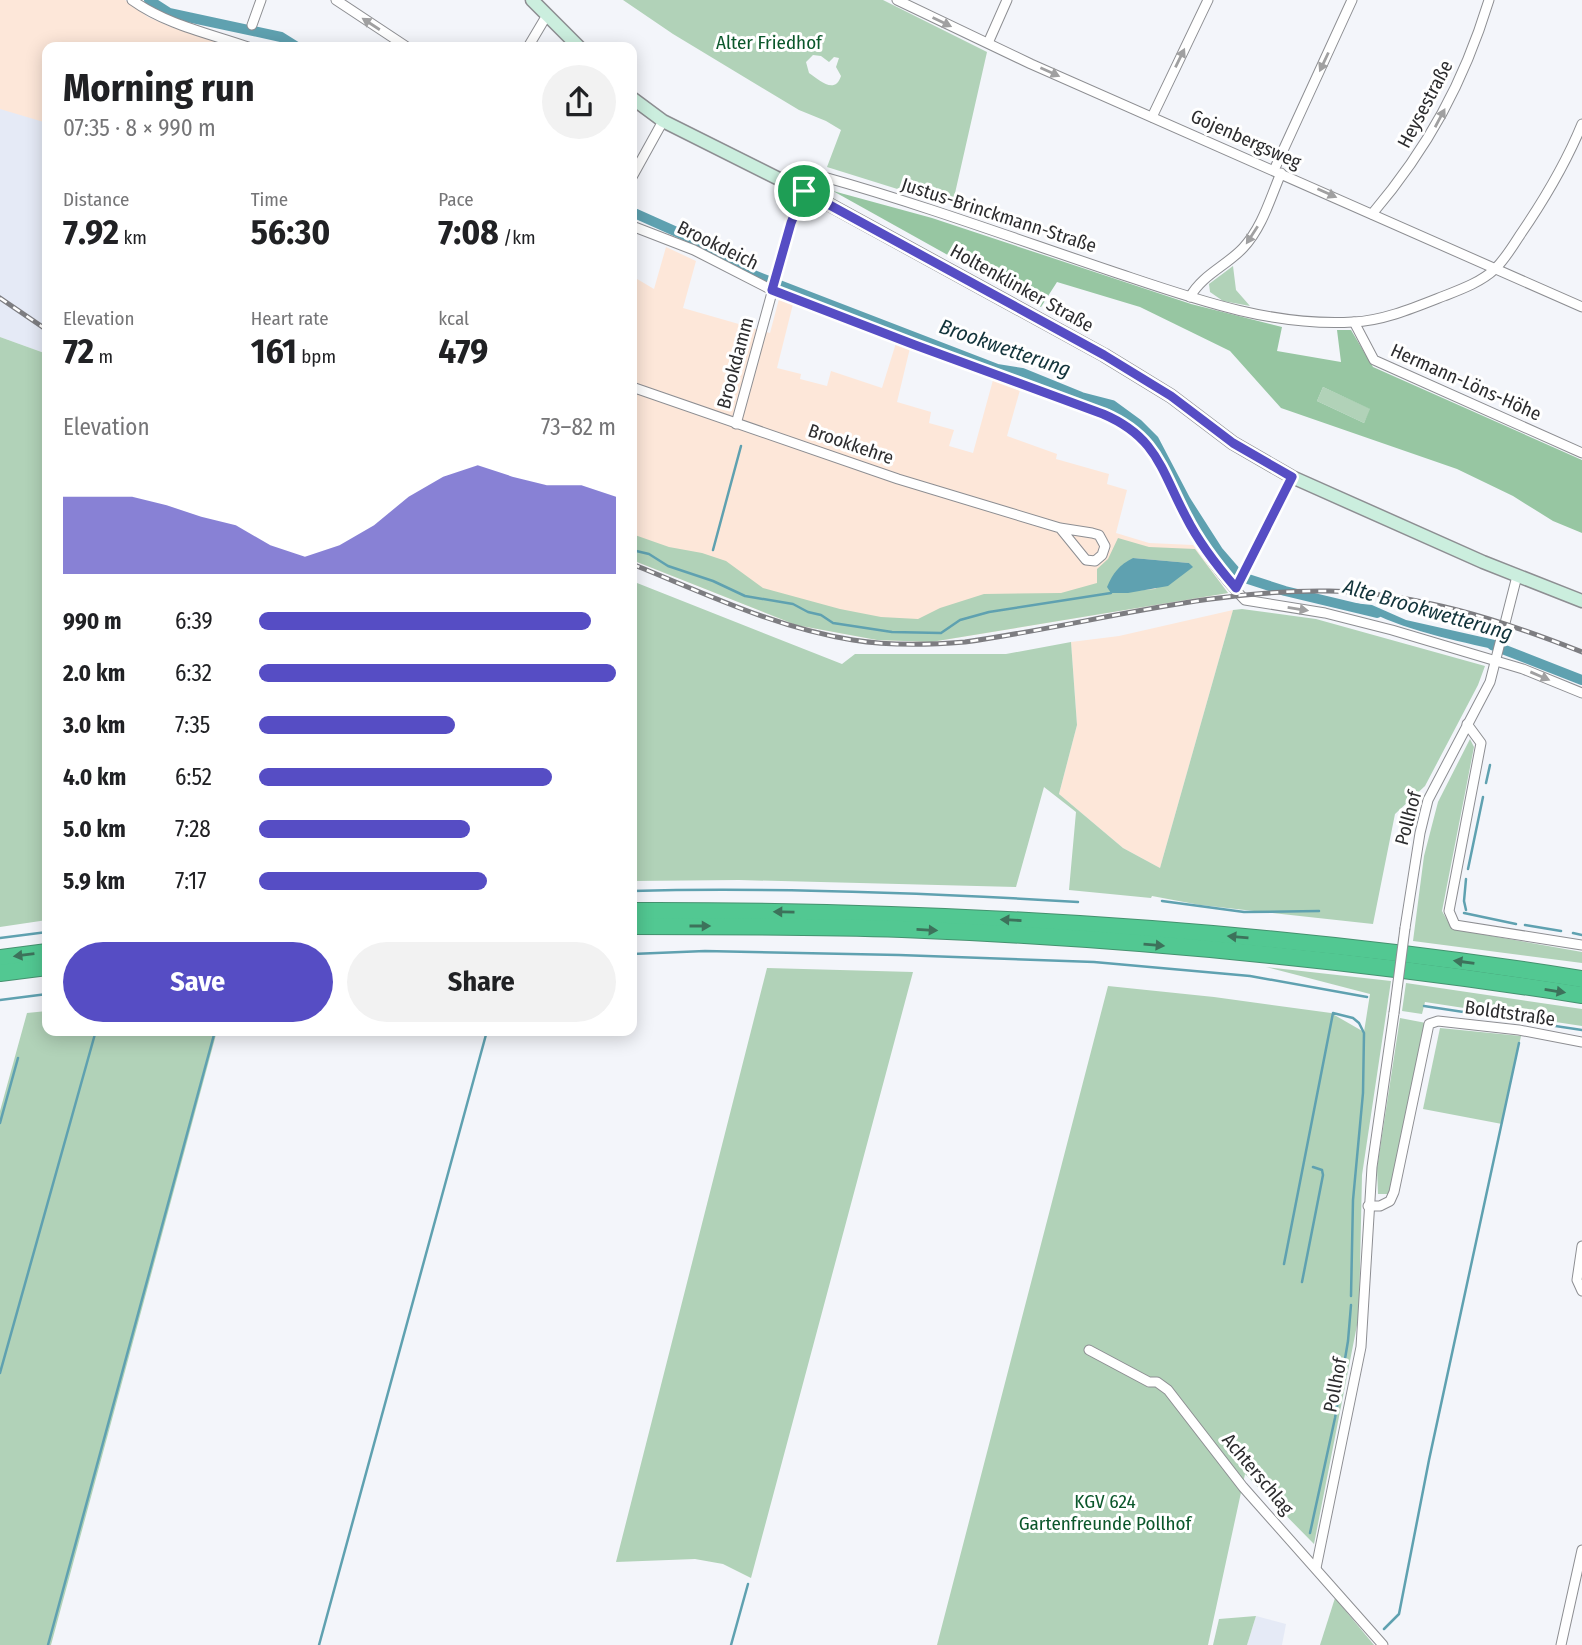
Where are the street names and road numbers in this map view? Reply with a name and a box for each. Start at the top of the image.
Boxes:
street label: Heysestraße [1392,56,1458,152]
street label: Gojenbergsweg [1187,104,1305,174]
street label: Justus-Brinckmann-Straße [898,173,1100,257]
street label: Brookdeich [674,215,762,275]
street label: Holtenklinker Straße [946,239,1098,337]
street label: Brookdamm [712,315,758,411]
street label: Hermann-Löns-Höhe [1387,338,1545,426]
street label: Brookkehre [805,419,897,469]
street label: Pollhof [1390,787,1427,848]
street label: Boldtstraße [1463,995,1557,1031]
street label: Pollhof [1318,1355,1352,1414]
street label: Achterschlag [1217,1429,1299,1519]

